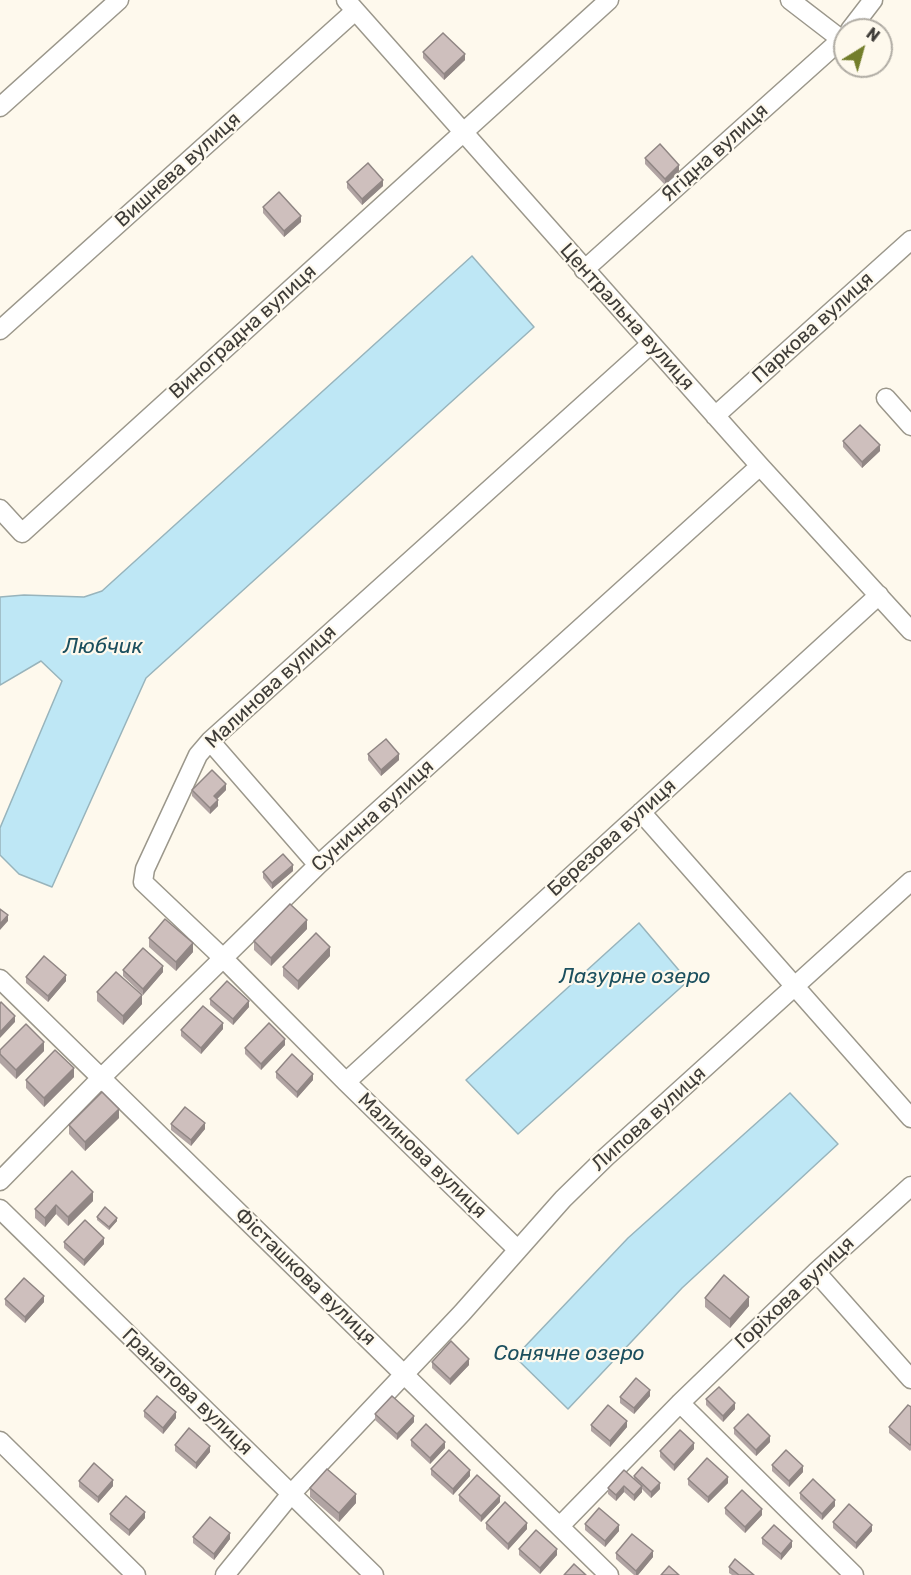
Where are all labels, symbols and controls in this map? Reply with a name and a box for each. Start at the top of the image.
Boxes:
north arrow [833,18,893,78]
text: N [863,24,883,46]
street label: Ягідна вулиця [657,99,773,207]
street label: Вишнева вулиця [110,107,246,233]
street label: Центральна вулиця [555,239,699,395]
street label: Виноградна вулиця [165,260,321,404]
street label: Паркова вулиця [747,267,879,389]
street label: Малинова вулиця [201,620,341,754]
water label: Любчик [63,634,143,660]
street label: Сунична вулиця [307,755,439,877]
street label: Березова вулиця [543,774,681,902]
water label: Лазурне озеро [559,964,711,990]
street label: Липова вулиця [587,1061,711,1177]
street label: Малинова вулиця [352,1088,492,1224]
street label: Фісташкова вулиця [229,1203,381,1351]
street label: Горіхова вулиця [730,1232,860,1354]
street label: Гранатова вулиця [117,1323,257,1461]
water label: Сонячне озеро [494,1341,644,1367]

